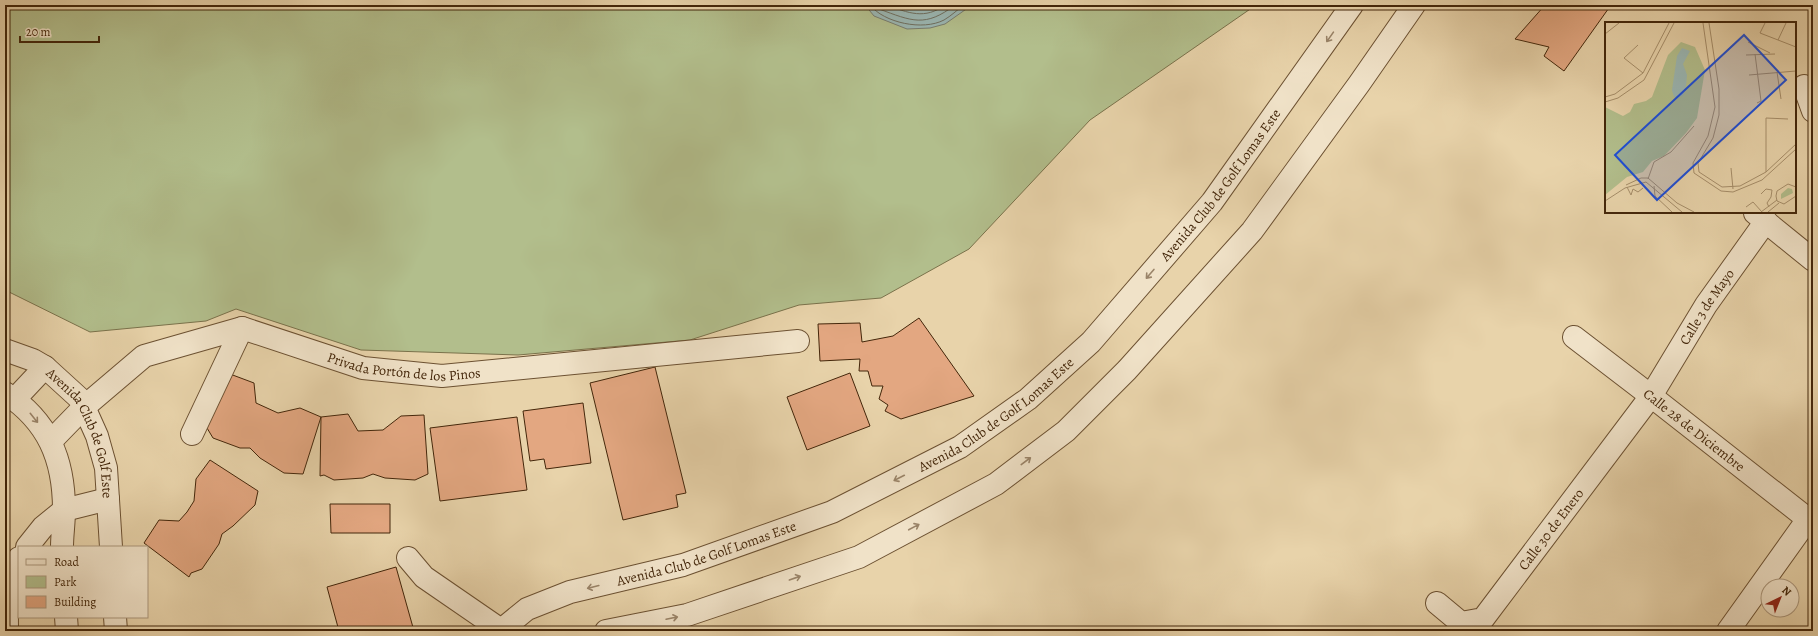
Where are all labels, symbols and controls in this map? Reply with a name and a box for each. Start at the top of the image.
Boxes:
scale bar [20,18,99,44]
inset map [1605,22,1796,213]
text: 20 m [26,24,50,40]
one-way arrow [1326,31,1334,42]
street label: Avenida Club de Golf Lomas Este [1156,105,1285,266]
street label: Calle 3 de Mayo [1675,265,1739,349]
one-way arrow [1145,269,1154,279]
street label: Privada Portón de los Pinos [325,348,481,386]
street label: Avenida Club de Golf Lomas Este [914,353,1078,477]
street label: Avenida Club de Golf Este [41,363,117,499]
street label: Calle 28 de Diciembre [1639,385,1749,476]
one-way arrow [30,412,39,423]
one-way arrow [1020,457,1031,465]
one-way arrow [894,475,906,482]
street label: Calle 30 de Enero [1514,485,1588,574]
street label: Avenida Club de Golf Lomas Este [614,516,799,591]
one-way arrow [908,523,920,530]
legend [18,546,148,618]
text: Road [54,554,80,570]
text: Park [54,574,77,590]
one-way arrow [789,574,802,581]
north arrow [1760,578,1800,618]
one-way arrow [587,583,600,591]
text: N [1778,583,1795,599]
text: Building [54,594,96,610]
one-way arrow [665,613,678,621]

